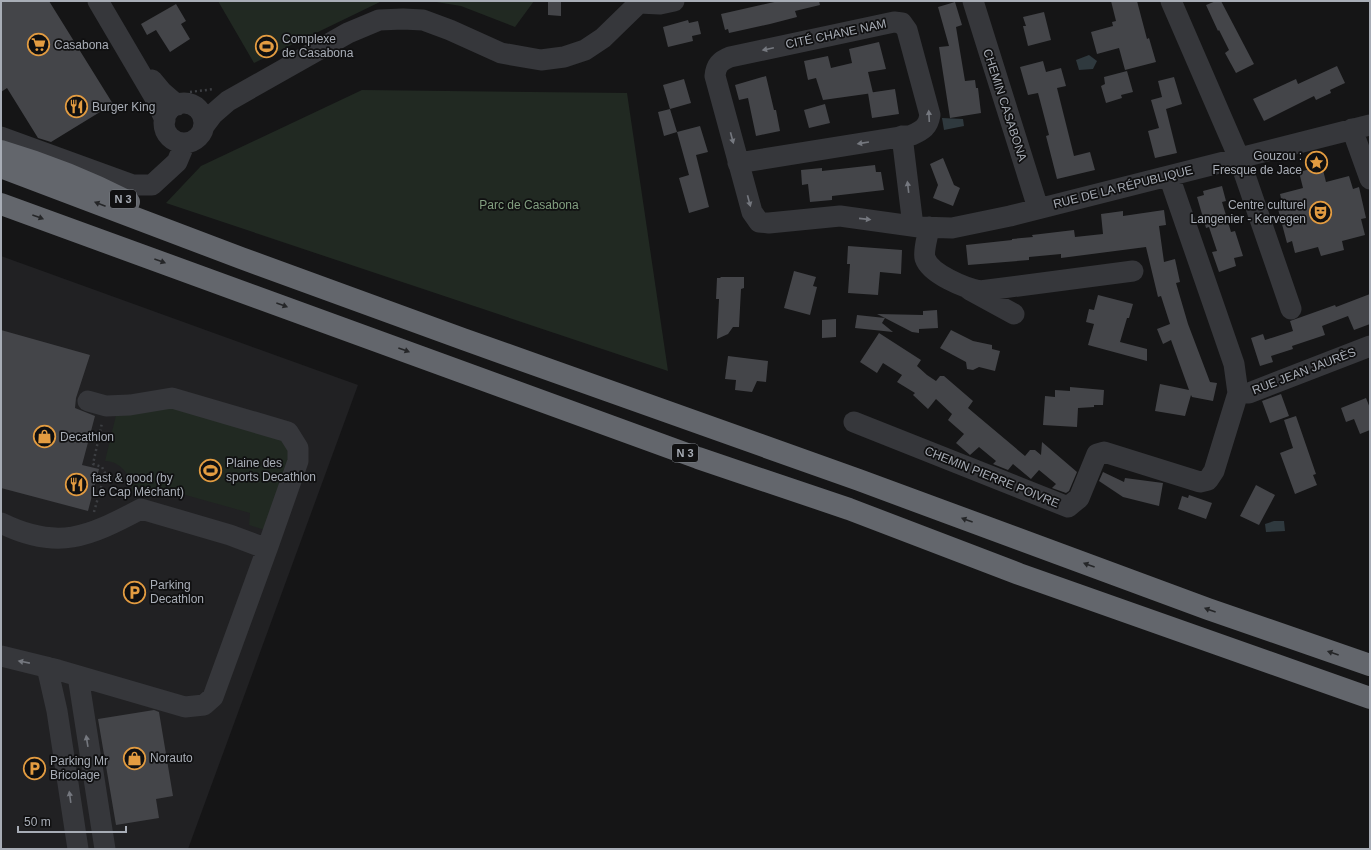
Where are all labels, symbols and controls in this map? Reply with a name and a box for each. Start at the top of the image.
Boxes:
street label: CITÉ CHANE NAM [784,15,888,52]
supermarket icon: Casabona [26,32,52,58]
place label: Complexe de Casabona [282,32,354,60]
sports icon: Complexe de Casabona [254,33,280,59]
place label: Casabona [54,38,109,52]
one-way arrow [762,46,774,52]
street label: CHEMIN CASABONA [980,47,1030,163]
restaurant icon: Burger King [63,94,89,120]
place label: Burger King [92,100,155,114]
one-way arrow [925,110,932,122]
one-way arrow [729,132,735,145]
one-way arrow [857,140,869,146]
place label: Gouzou : Fresque de Jace [1213,149,1302,177]
place icon: Gouzou : Fresque de Jace [1304,150,1330,176]
street label: RUE DE LA RÉPUBLIQUE [1051,162,1194,211]
one-way arrow [905,181,911,193]
road number: N 3 [110,190,136,208]
one-way arrow [746,195,752,207]
park label: Parc de Casabona [479,198,579,212]
place label: Centre culturel Langenier - Kervegen [1191,198,1306,226]
theatre icon: Centre culturel Langenier - Kervegen [1308,199,1334,225]
one-way arrow [94,201,106,207]
one-way arrow [32,214,44,220]
one-way arrow [859,216,871,222]
one-way arrow [154,258,166,264]
one-way arrow [277,303,289,309]
street label: RUE JEAN JAURÈS [1250,344,1358,397]
one-way arrow [399,348,411,354]
shop icon: Decathlon [32,424,58,450]
place label: Decathlon [60,430,114,444]
road number: N 3 [672,444,698,462]
street label: CHEMIN PIERRE POIVRE [923,444,1061,510]
place label: Plaine des sports Decathlon [226,456,316,484]
sports icon: Plaine des sports Decathlon [197,457,223,483]
place label: fast & good (by Le Cap Méchant) [92,471,184,499]
restaurant icon: fast & good (by Le Cap Méchant) [63,472,89,498]
one-way arrow [960,516,972,522]
one-way arrow [1082,561,1094,567]
place label: Parking Decathlon [150,578,204,606]
parking icon: Parking Decathlon [121,579,147,605]
one-way arrow [1204,606,1216,612]
one-way arrow [1327,649,1339,655]
one-way arrow [18,659,30,665]
one-way arrow [84,735,90,748]
shop icon: Norauto [122,745,148,771]
place label: Norauto [150,751,193,765]
place label: Parking Mr Bricolage [50,754,108,782]
parking icon: Parking Mr Bricolage [22,755,48,781]
one-way arrow [67,791,73,803]
scale bar [18,808,126,834]
text: 50 m [24,815,51,829]

